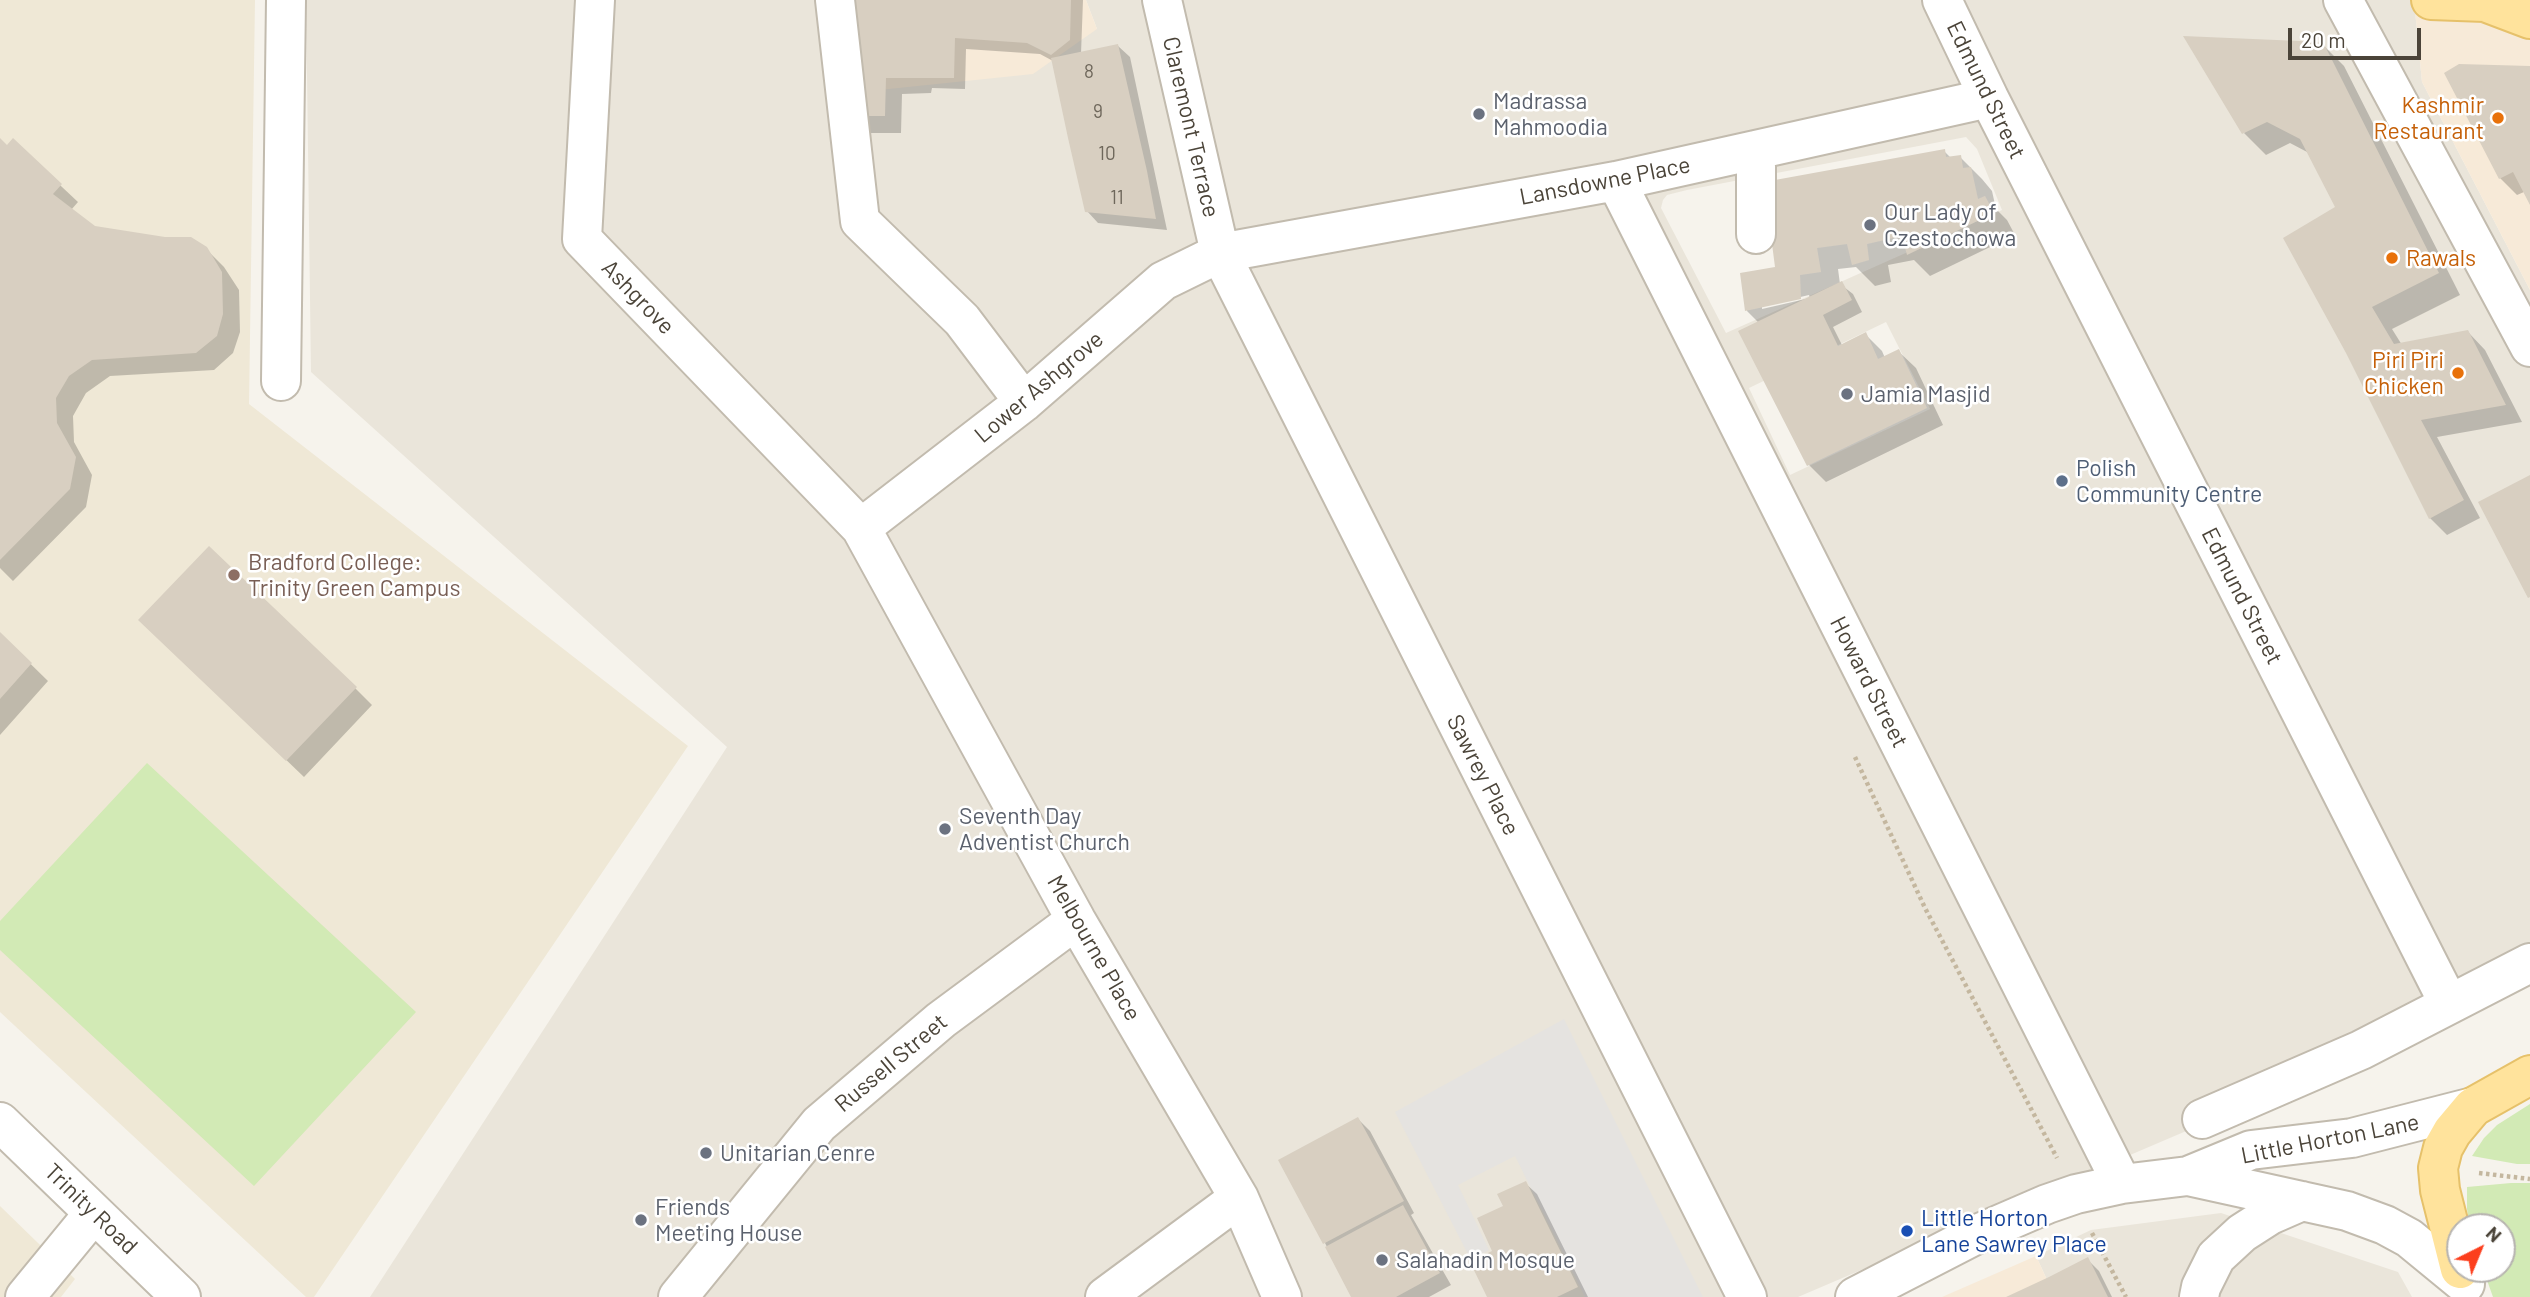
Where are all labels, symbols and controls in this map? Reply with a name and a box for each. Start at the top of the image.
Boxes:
scale bar [2292,14,2425,58]
street label: Edmund Street [1941,17,2031,163]
text: 20 m [2301,27,2346,52]
street label: Claremont Terrace [1157,34,1225,220]
house number: 8 [1084,61,1094,83]
place label: Madrassa Mahmoodia [1493,87,1608,141]
place label: Kashmir Restaurant [2374,91,2484,145]
house number: 9 [1093,101,1103,123]
marker: Madrassa Mahmoodia [1471,106,1487,122]
marker: Kashmir Restaurant [2490,110,2506,126]
house number: 10 [1098,143,1116,165]
street label: Lansdowne Place [1517,151,1693,211]
house number: 11 [1110,187,1124,209]
place label: Our Lady of Czestochowa [1884,198,2016,252]
marker: Our Lady of Czestochowa [1862,217,1878,233]
place label: Rawals [2406,244,2476,272]
marker: Rawals [2384,250,2400,266]
street label: Ashgrove [596,254,680,340]
street label: Lower Ashgrove [969,325,1109,449]
place label: Piri Piri Chicken [2364,346,2444,400]
marker: Piri Piri Chicken [2450,365,2466,381]
place label: Jamia Masjid [1861,380,1991,408]
marker: Jamia Masjid [1839,386,1855,402]
place label: Polish Community Centre [2076,454,2262,508]
marker: Polish Community Centre [2054,473,2070,489]
street label: Edmund Street [2196,523,2288,669]
place label: Bradford College: Trinity Green Campus [248,548,460,602]
marker: Bradford College: Trinity Green Campus [226,567,242,583]
street label: Howard Street [1824,612,1914,752]
street label: Sawrey Place [1441,710,1525,840]
place label: Seventh Day Adventist Church [959,802,1130,856]
marker: Seventh Day Adventist Church [937,821,953,837]
street label: Melbourne Place [1041,870,1147,1026]
street label: Russell Street [829,1008,953,1118]
street label: Little Horton Lane [2239,1108,2421,1170]
place label: Unitarian Cenre [720,1139,875,1167]
marker: Unitarian Cenre [698,1145,714,1161]
street label: Trinity Road [39,1158,143,1260]
place label: Friends Meeting House [655,1193,803,1247]
place label: Little Horton Lane Sawrey Place [1921,1204,2107,1258]
marker: Friends Meeting House [633,1212,649,1228]
north arrow [2446,1213,2516,1283]
text: N [2482,1221,2507,1246]
marker: Little Horton Lane Sawrey Place [1899,1223,1915,1239]
place label: Salahadin Mosque [1396,1246,1575,1274]
marker: Salahadin Mosque [1374,1252,1390,1268]

